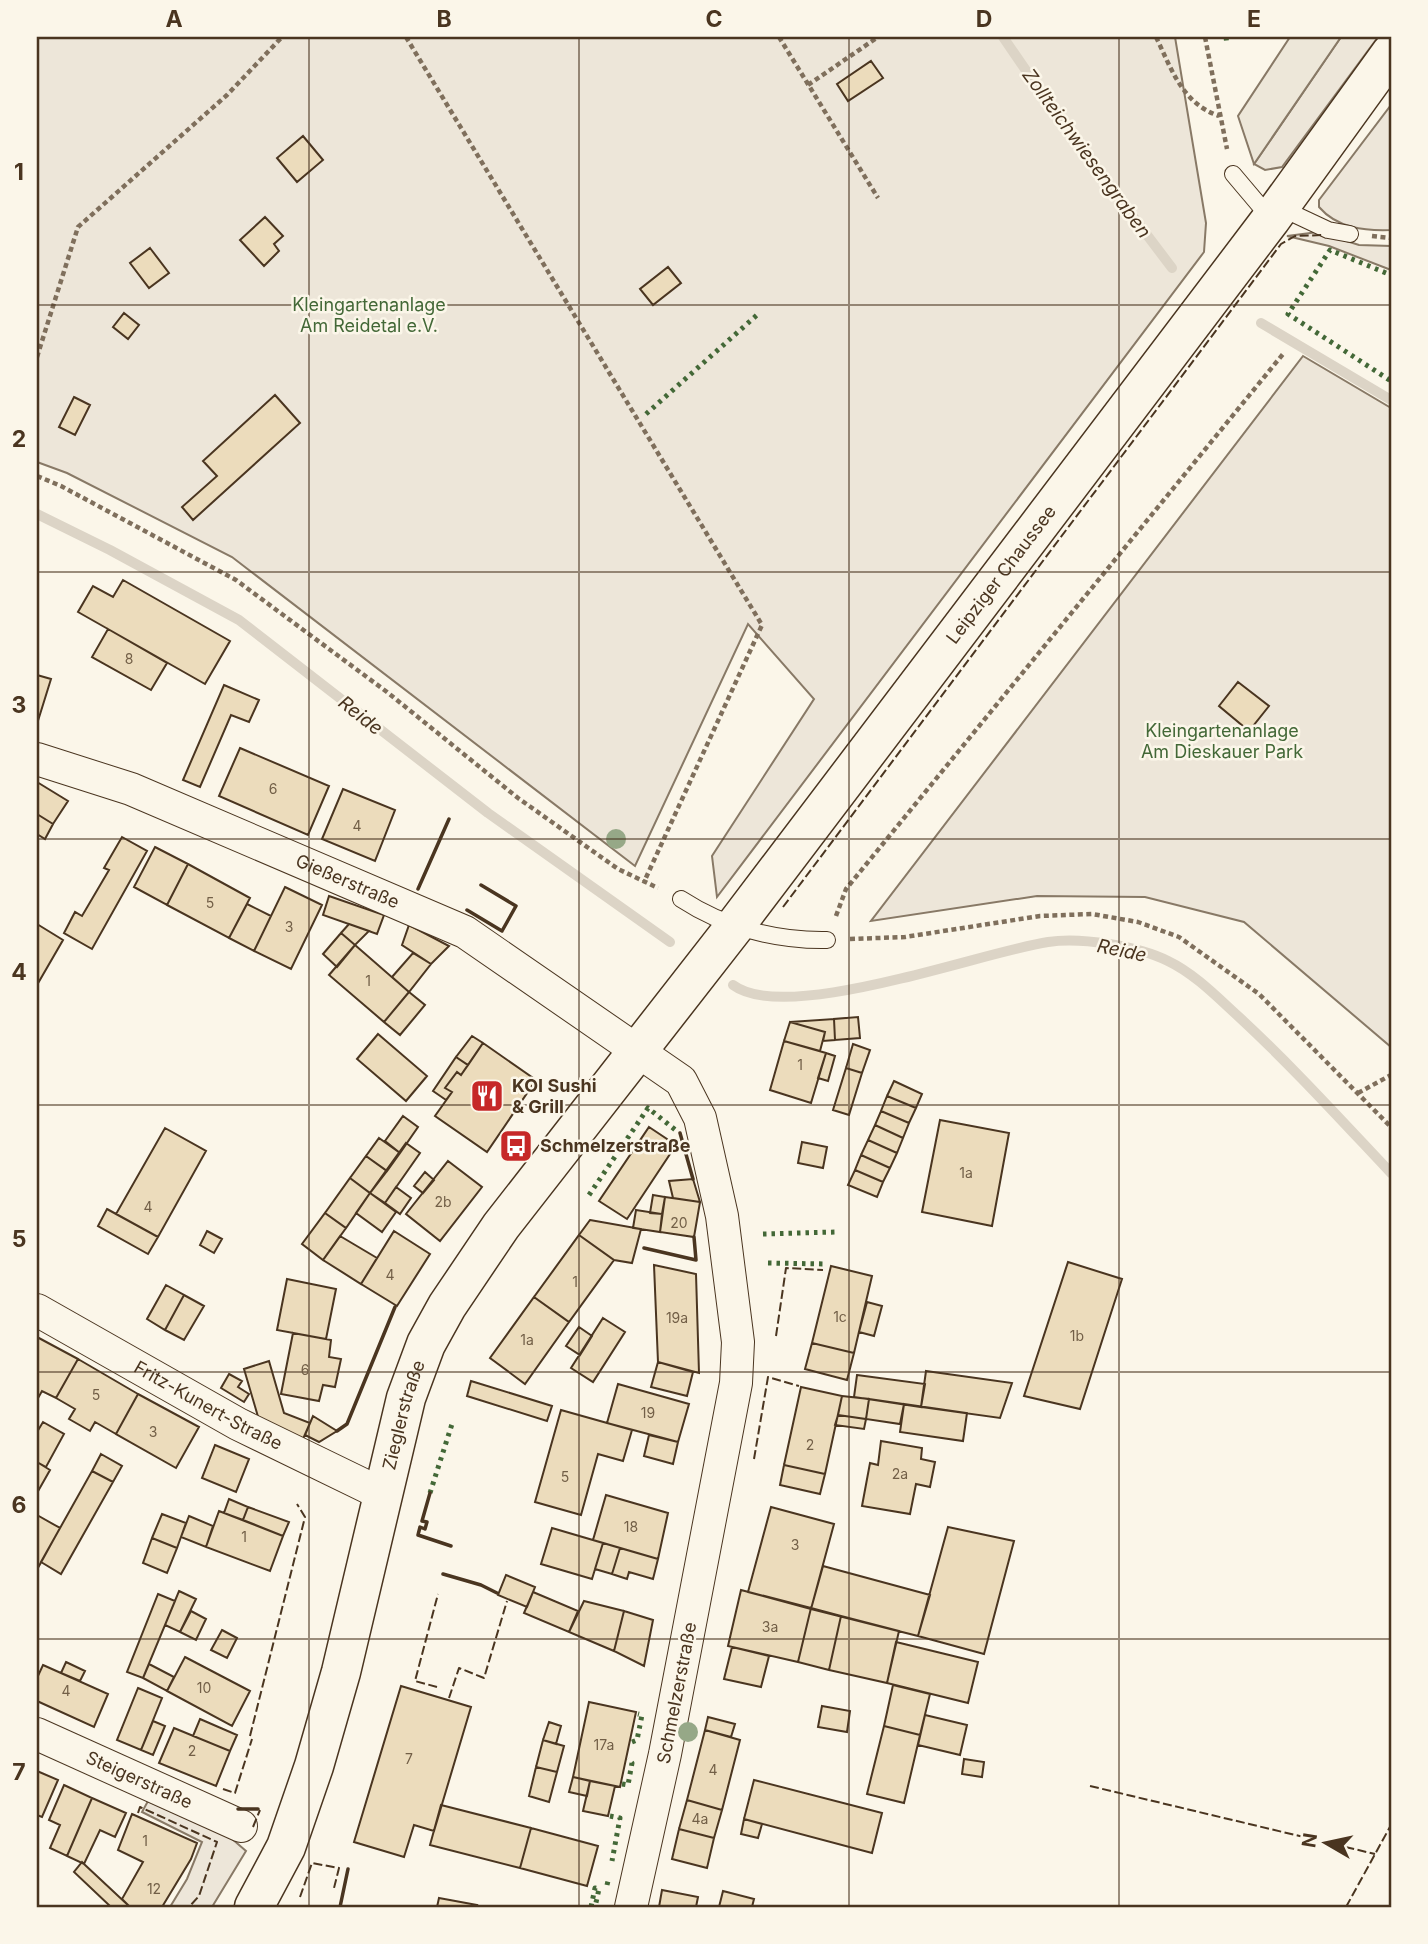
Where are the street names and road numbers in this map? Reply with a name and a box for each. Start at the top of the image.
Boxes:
street label: Leipziger Chaussee [942,501,1060,648]
street label: Gießerstraße [293,850,402,913]
street label: Fritz-Kunert-Straße [130,1356,286,1454]
street label: Zieglerstraße [378,1357,429,1472]
street label: Schmelzerstraße [652,1620,701,1766]
street label: Steigerstraße [83,1747,196,1813]

